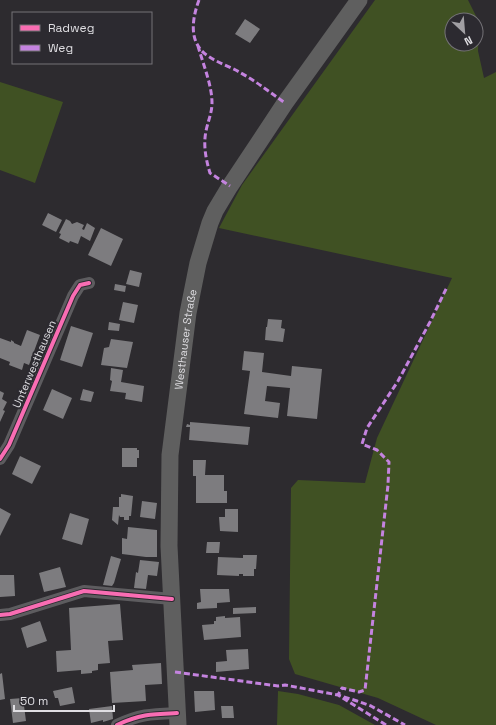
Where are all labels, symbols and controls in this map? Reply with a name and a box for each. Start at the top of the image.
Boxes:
legend [12,12,152,64]
north arrow [444,12,484,52]
text: Radweg [48,20,94,36]
text: N [462,33,475,49]
text: Weg [48,40,73,56]
street label: Westhauser Straße [171,288,200,390]
street label: Unterwesthausen [9,318,59,410]
scale bar [14,687,114,713]
text: 50 m [20,693,48,709]

